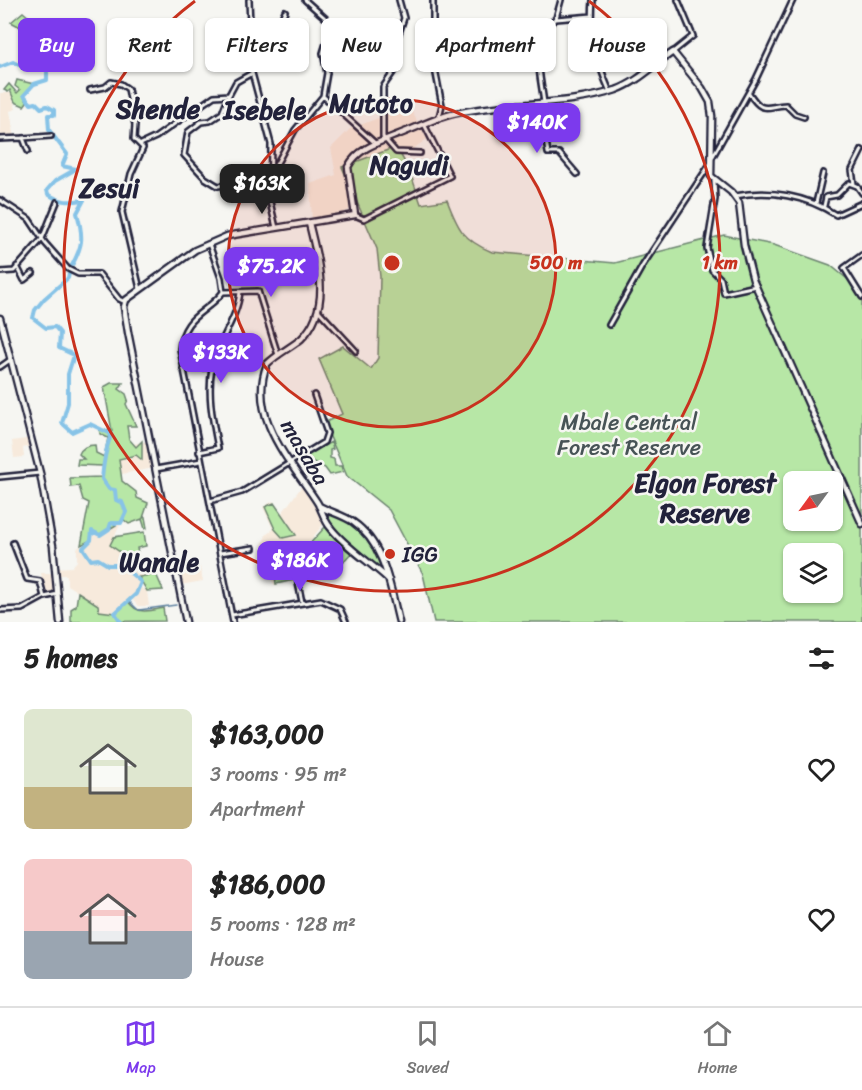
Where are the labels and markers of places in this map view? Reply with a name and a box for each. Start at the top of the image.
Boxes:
pin: $140K [495,103,579,154]
pin: $163K [220,164,304,215]
pin: $75.2K [222,247,320,298]
centre of rings [382,253,402,273]
pin: $133K [179,333,263,384]
place label: IGG [401,535,438,574]
pin: $186K [258,541,342,592]
marker: IGG [383,547,397,561]

